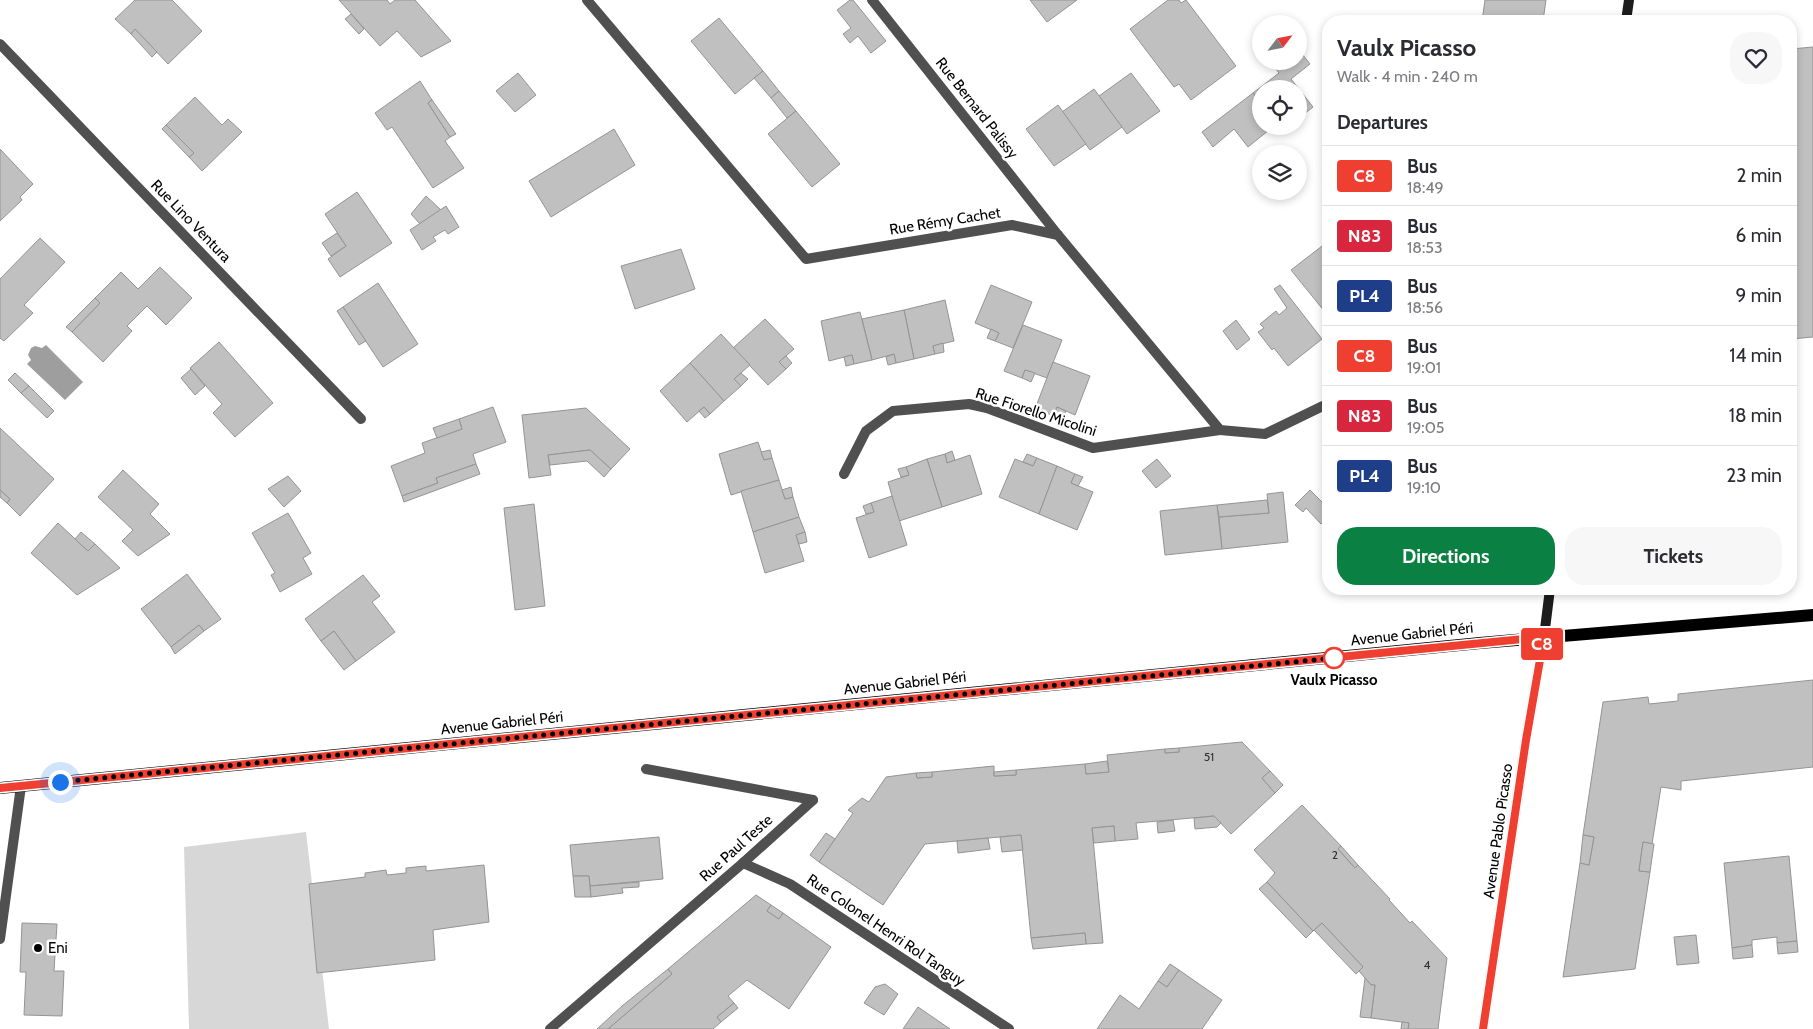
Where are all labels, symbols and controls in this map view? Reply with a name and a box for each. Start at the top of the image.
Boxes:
north arrow [1252,15,1308,70]
map controls [1252,15,1307,200]
button: heart [1730,32,1782,84]
text: Vaulx Picasso [1337,33,1476,62]
street label: Rue Bernard Palissy [932,54,1022,162]
text: Walk · 4 min · 240 m [1337,67,1478,86]
button: locate [1252,80,1307,135]
text: Departures [1337,111,1428,134]
button: layers [1252,145,1307,200]
text: Bus [1407,155,1437,178]
text: 2 min [1736,164,1782,187]
text: C8 [1354,165,1375,187]
street label: Rue Lino Ventura [147,176,235,266]
text: 18:49 [1407,178,1444,197]
street label: Rue Rémy Cachet [888,203,1002,239]
text: Bus [1407,215,1437,238]
text: 6 min [1736,224,1782,247]
text: N83 [1348,225,1381,247]
text: 18:53 [1407,238,1443,257]
text: Bus [1407,275,1437,298]
text: 9 min [1736,284,1782,307]
text: PL4 [1349,285,1380,307]
text: 18:56 [1407,298,1443,317]
text: Bus [1407,335,1437,358]
text: 14 min [1729,344,1782,367]
text: C8 [1354,345,1375,367]
text: 19:01 [1407,358,1441,377]
street label: Rue Fiorello Micolini [973,384,1099,440]
text: Bus [1407,395,1437,418]
text: 18 min [1729,404,1782,427]
text: N83 [1348,405,1381,427]
text: 19:05 [1407,418,1444,437]
text: Bus [1407,455,1437,478]
text: 23 min [1726,464,1782,487]
text: PL4 [1349,465,1380,487]
text: 19:10 [1407,478,1441,497]
button: Directions [1337,527,1555,585]
button: Tickets [1565,527,1782,585]
street label: Avenue Gabriel Péri [1350,619,1474,649]
line badge: C8 [1520,628,1564,660]
text: C8 [1531,633,1553,655]
marker: Vaulx Picasso [1323,647,1345,669]
street label: Avenue Gabriel Péri [843,668,967,698]
place label: Vaulx Picasso [1290,671,1378,689]
street label: Avenue Gabriel Péri [440,708,564,738]
house number: 51 [1204,749,1214,764]
street label: Avenue Pablo Picasso [1480,762,1516,900]
your location [48,770,73,795]
street label: Rue Paul Teste [696,810,776,885]
house number: 2 [1332,847,1338,862]
street label: Rue Colonel Henri Rol Tanguy [803,870,969,990]
place label: Eni [48,939,68,957]
marker: Eni [32,942,44,954]
house number: 4 [1424,957,1431,972]

